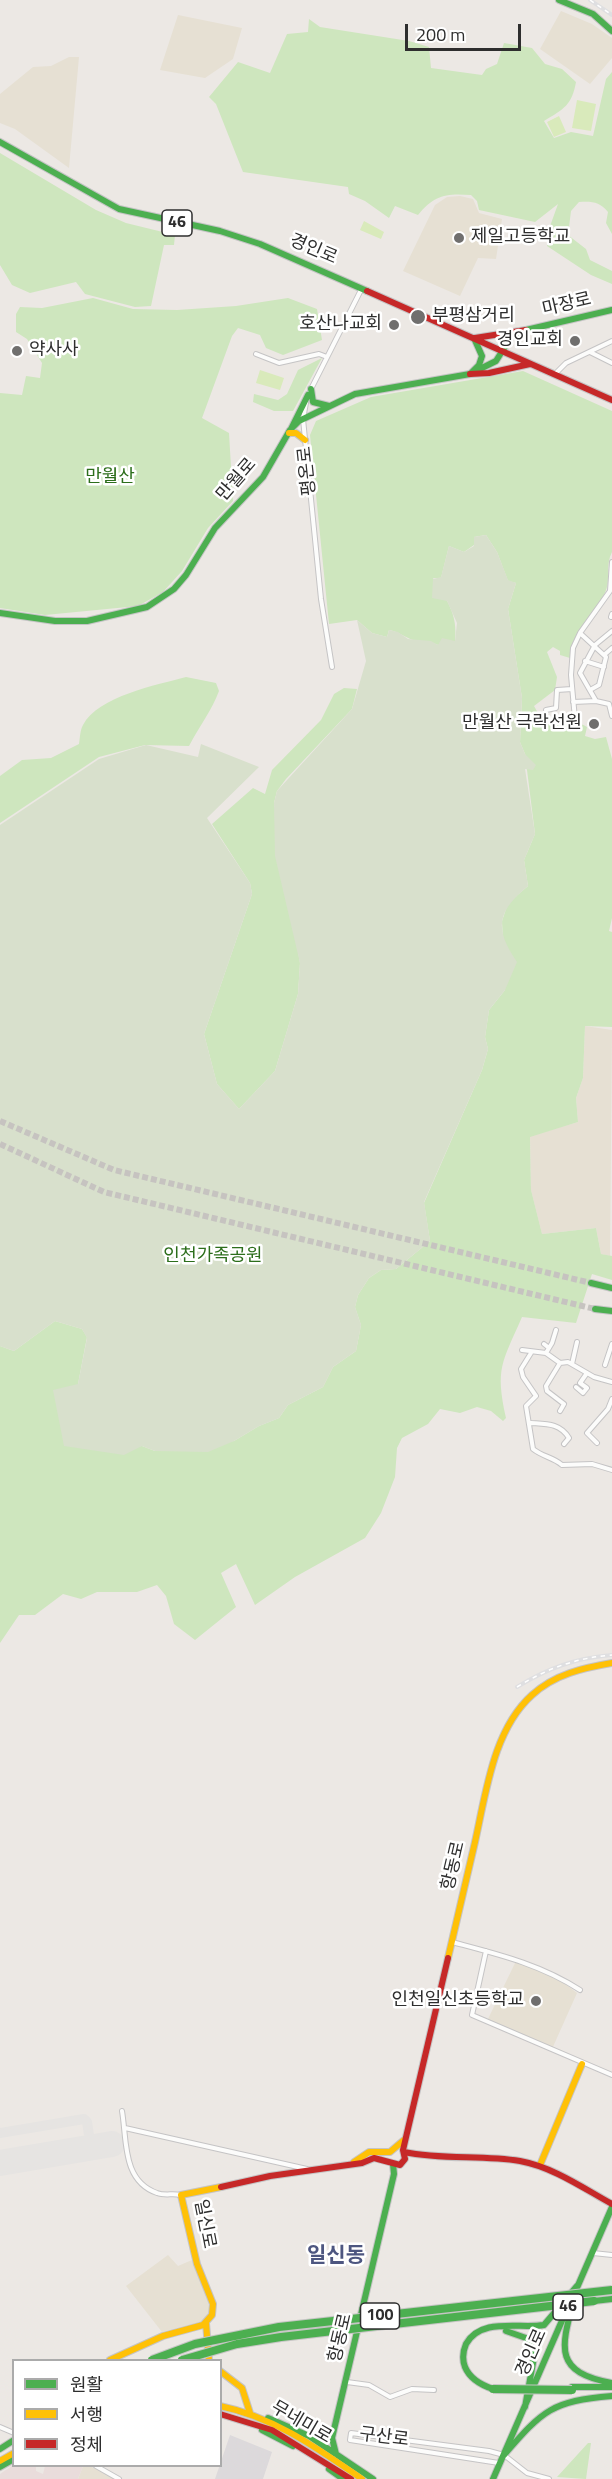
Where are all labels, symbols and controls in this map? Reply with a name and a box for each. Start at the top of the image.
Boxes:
scale bar [408,12,524,50]
text: 200 m [416,21,465,48]
road number: 46 [162,210,192,236]
place label: 제일고등학교 [471,227,570,249]
street label: 경인로 [286,230,340,270]
marker: 제일고등학교 [452,231,466,245]
street label: 마장로 [540,289,594,321]
place label: 부평삼거리 [432,306,515,328]
marker: 부평삼거리 [409,308,427,326]
place label: 호산나교회 [299,314,382,336]
marker: 호산나교회 [387,318,401,332]
place label: 경인교회 [497,330,563,352]
marker: 경인교회 [568,334,582,348]
place label: 약사사 [29,340,79,362]
marker: 약사사 [10,344,24,358]
street label: 평온로 [295,445,321,497]
street label: 만월로 [213,454,261,506]
park label: 만월산 [85,467,135,489]
place label: 만월산 극락선원 [462,713,582,735]
marker: 만월산 극락선원 [587,717,601,731]
park label: 인천가족공원 [163,1246,263,1268]
street label: 항동로 [438,1839,470,1893]
place label: 인천일신초등학교 [392,1990,524,2012]
marker: 인천일신초등학교 [529,1994,543,2008]
street label: 일신로 [189,2198,219,2250]
district label: 일신동 [307,2244,365,2270]
road number: 46 [553,2294,583,2320]
road number: 100 [360,2303,400,2329]
street label: 항동로 [325,2311,357,2365]
street label: 경인로 [512,2326,552,2380]
legend [12,2359,222,2467]
text: 원활 [70,2371,103,2398]
street label: 무네미로 [267,2397,335,2449]
text: 서행 [70,2401,103,2428]
street label: 구산로 [358,2424,410,2452]
text: 정체 [70,2431,103,2458]

